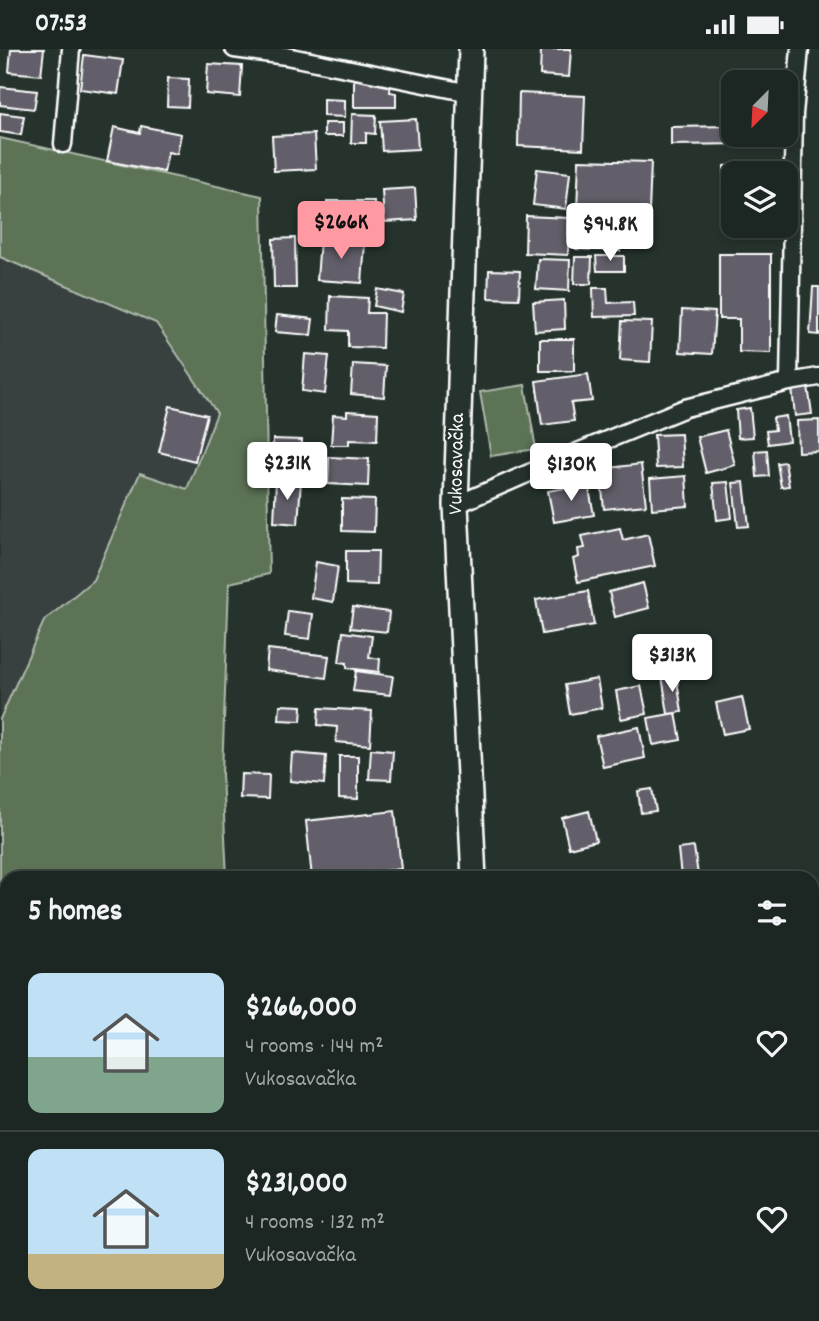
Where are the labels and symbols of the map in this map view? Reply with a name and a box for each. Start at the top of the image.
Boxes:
north arrow [721,70,798,147]
pin: $266K [292,201,390,261]
pin: $94.8K [553,203,667,263]
street label: Vukosavačka [442,412,474,515]
pin: $231K [238,442,336,502]
pin: $130K [522,443,620,503]
pin: $313K [623,635,721,694]

